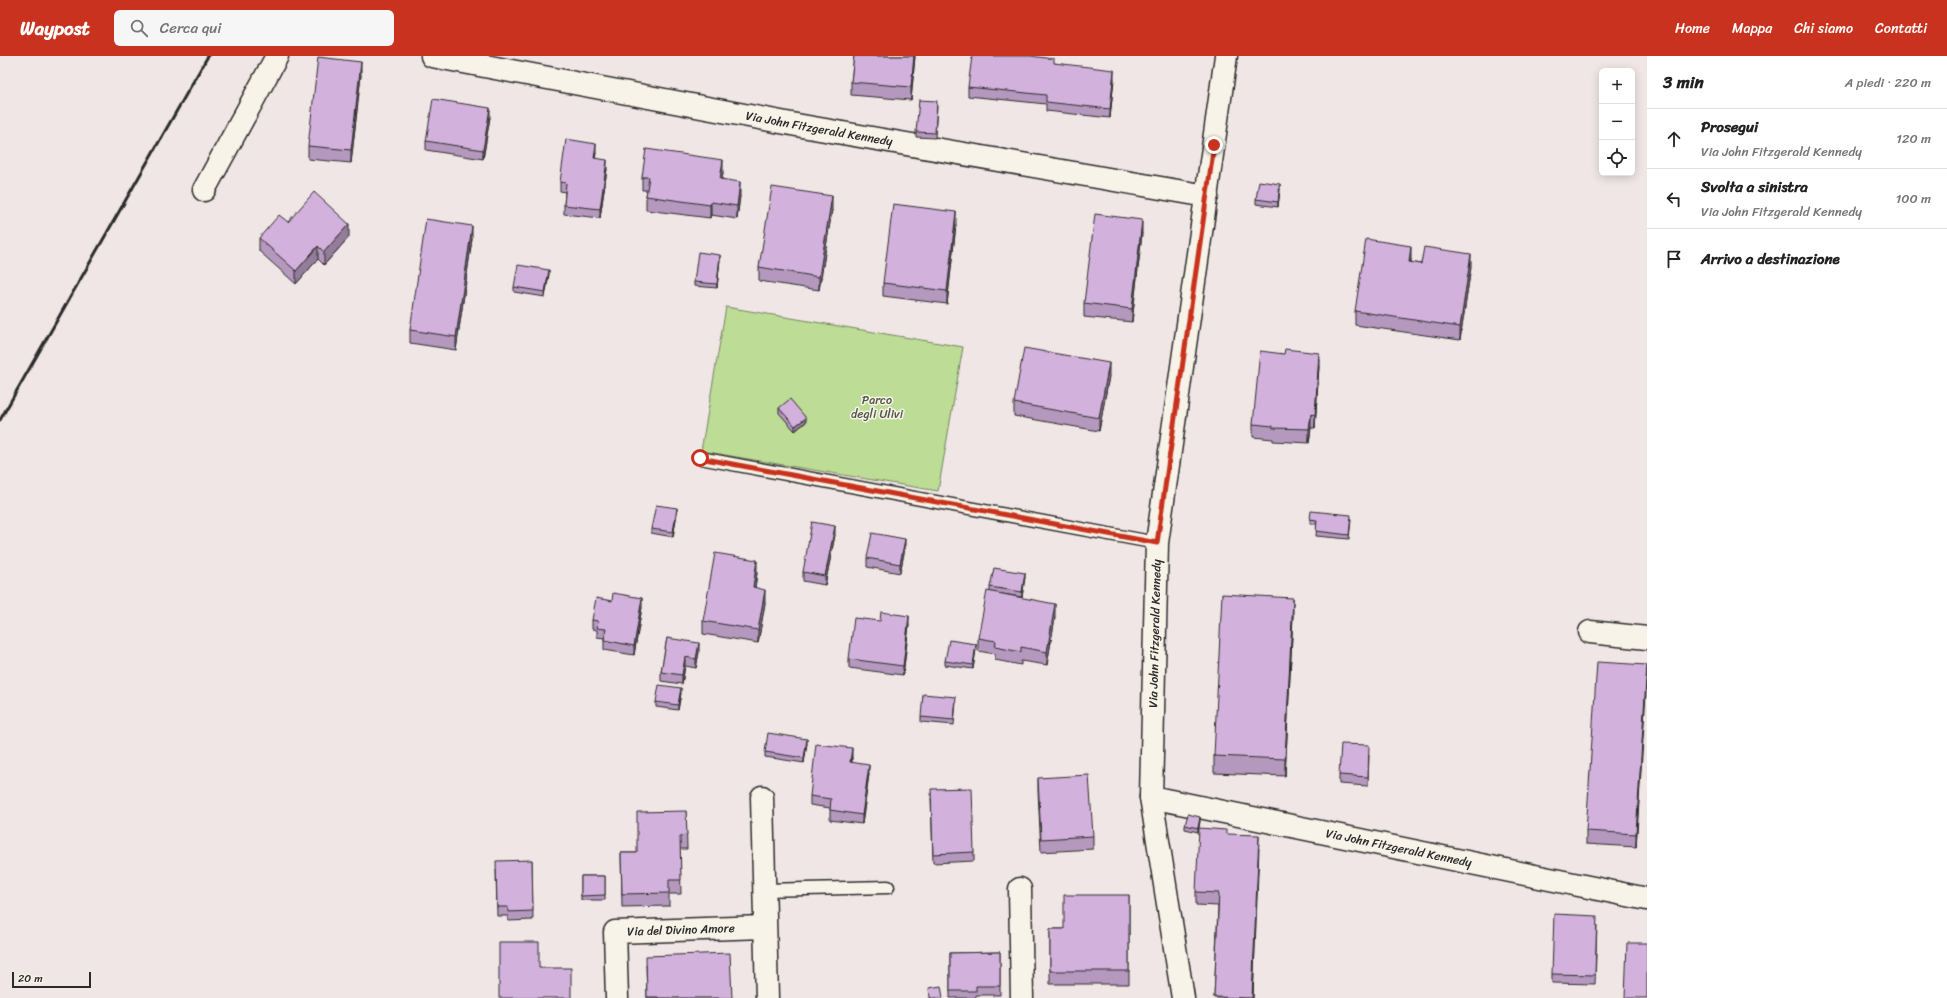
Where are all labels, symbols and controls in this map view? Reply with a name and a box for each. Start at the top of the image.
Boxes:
search box [114,10,394,46]
text: Waypost [20,12,90,45]
text: Cerca qui [160,15,221,41]
text: Home [1675,16,1710,41]
text: Mappa [1732,16,1772,41]
text: Chi siamo [1794,16,1853,41]
text: Contatti [1875,16,1927,41]
icon: search [128,17,150,39]
text: 3 min [1663,67,1704,97]
map controls [1599,68,1635,176]
button: + [1599,68,1635,104]
text: A piedi · 220 m [1845,71,1931,94]
button: − [1599,104,1635,140]
street label: Via John Fitzgerald Kennedy [744,105,895,153]
text: Prosegui [1701,114,1758,140]
text: 120 m [1896,127,1931,150]
icon: ahead [1663,128,1685,150]
route end [1205,136,1223,154]
button: locate [1599,140,1635,176]
text: Via John Fitzgerald Kennedy [1701,140,1862,163]
text: Svolta a sinistra [1701,174,1808,200]
text: 100 m [1896,187,1931,210]
icon: left [1663,188,1685,210]
text: Via John Fitzgerald Kennedy [1701,200,1862,223]
text: Arrivo a destinazione [1701,246,1840,272]
icon: arrive [1663,248,1685,270]
park label: Parco degli Ulivi [851,389,904,425]
route start [691,449,709,467]
street label: Via John Fitzgerald Kennedy [1142,558,1168,708]
street label: Via John Fitzgerald Kennedy [1324,822,1475,874]
street label: Via del Divino Amore [627,917,735,943]
text: 20 m [18,969,43,988]
scale bar [12,970,91,989]

